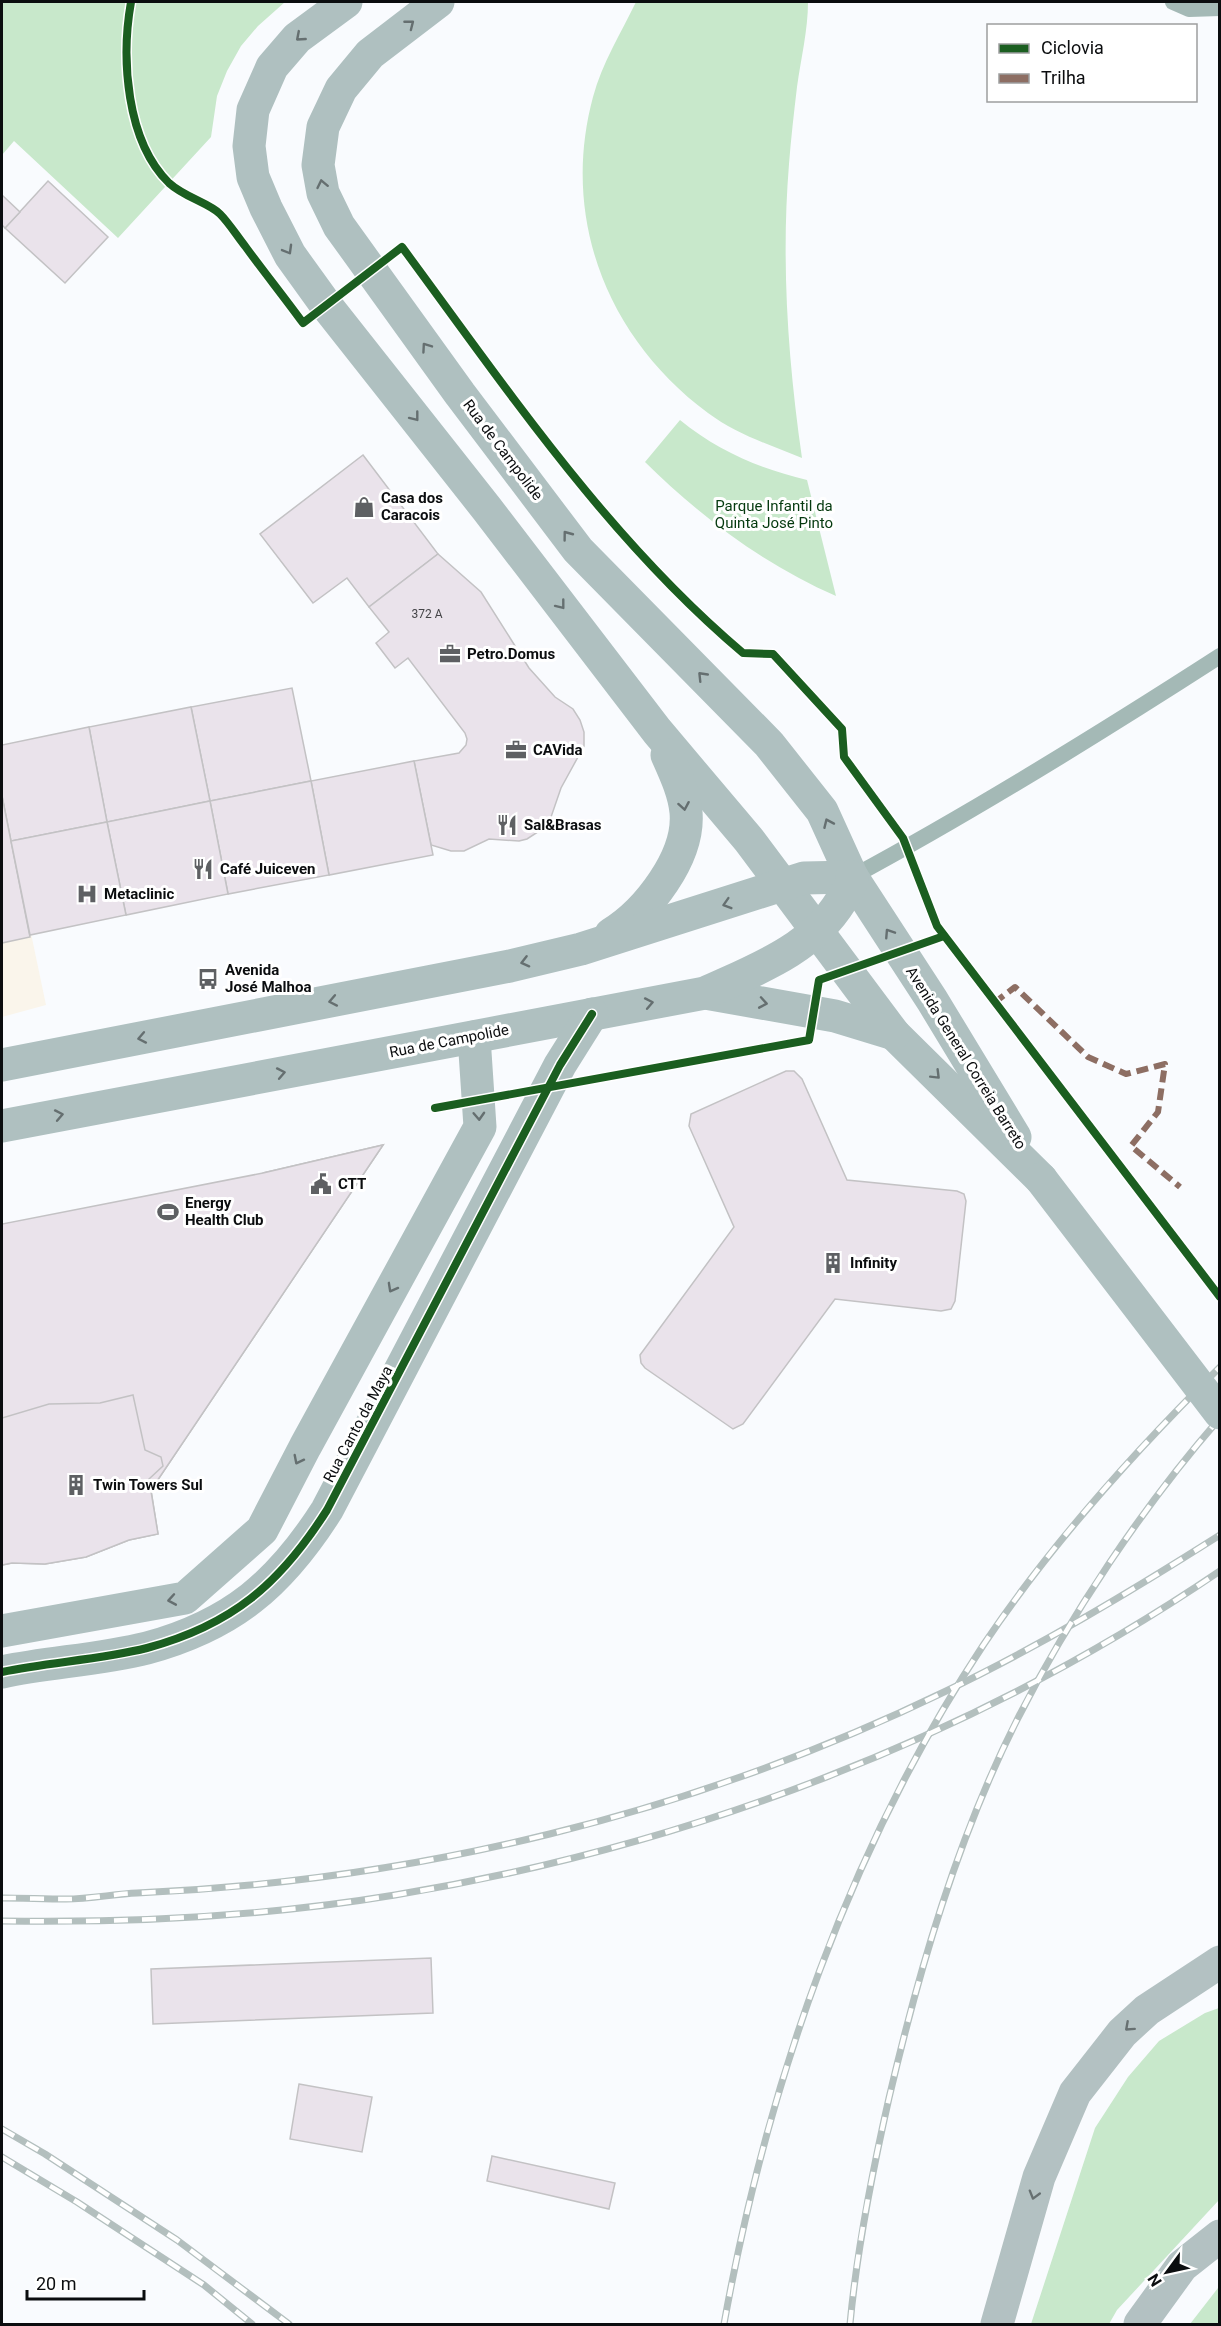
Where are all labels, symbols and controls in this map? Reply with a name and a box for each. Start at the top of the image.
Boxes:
one-way arrow [403,20,414,31]
legend [987,24,1197,102]
one-way arrow [296,30,307,41]
text: Ciclovia [1041,37,1104,58]
text: Trilha [1041,67,1086,88]
one-way arrow [316,179,329,189]
one-way arrow [281,244,292,254]
one-way arrow [423,342,434,353]
street label: Rua de Campolide [459,396,547,504]
one-way arrow [407,411,418,422]
place label: Casa dos Caracois [381,489,443,524]
shop icon: Casa dos Caracois [352,495,376,519]
park label: Parque Infantil da Quinta José Pinto [715,497,833,532]
one-way arrow [563,530,574,541]
one-way arrow [553,598,564,609]
house number: 372 A [411,607,443,621]
office icon: Petro.Domus [438,642,462,666]
place label: Petro.Domus [467,645,555,663]
one-way arrow [698,672,709,683]
office icon: CAVida [504,738,528,762]
place label: CAVida [533,741,583,759]
one-way arrow [677,801,689,810]
restaurant icon: Sal&Brasas [495,813,519,837]
place label: Sal&Brasas [524,816,602,834]
one-way arrow [823,819,835,830]
restaurant icon: Café Juiceven [191,857,215,881]
place label: Café Juiceven [220,860,315,878]
hospital icon: Metaclinic [75,882,99,906]
place label: Metaclinic [104,885,174,903]
one-way arrow [722,897,732,909]
one-way arrow [884,929,896,939]
one-way arrow [520,955,530,968]
place label: Avenida José Malhoa [225,961,311,996]
street label: Avenida General Correia Barreto [902,963,1030,1153]
bus stop icon: Avenida José Malhoa [196,967,220,991]
one-way arrow [329,994,339,1007]
one-way arrow [758,996,768,1009]
one-way arrow [644,998,653,1010]
street label: Rua de Campolide [388,1021,510,1061]
one-way arrow [137,1031,147,1044]
one-way arrow [276,1067,286,1080]
one-way arrow [929,1068,940,1079]
one-way arrow [54,1109,64,1122]
one-way arrow [472,1111,485,1120]
public building icon: CTT [309,1172,333,1196]
place label: CTT [338,1175,366,1193]
place label: Energy Health Club [185,1194,264,1229]
sports icon: Energy Health Club [156,1200,180,1224]
building icon: Infinity [821,1251,845,1275]
place label: Infinity [850,1254,897,1272]
one-way arrow [388,1282,399,1293]
street label: Rua Canto da Maya [320,1363,396,1485]
one-way arrow [294,1453,305,1464]
building icon: Twin Towers Sul [64,1473,88,1497]
place label: Twin Towers Sul [93,1476,203,1494]
one-way arrow [167,1593,177,1606]
one-way arrow [1125,2020,1136,2031]
one-way arrow [1029,2189,1041,2199]
north arrow [1137,2242,1197,2302]
scale bar [27,2263,144,2301]
text: N [1144,2270,1166,2290]
text: 20 m [36,2273,76,2294]

